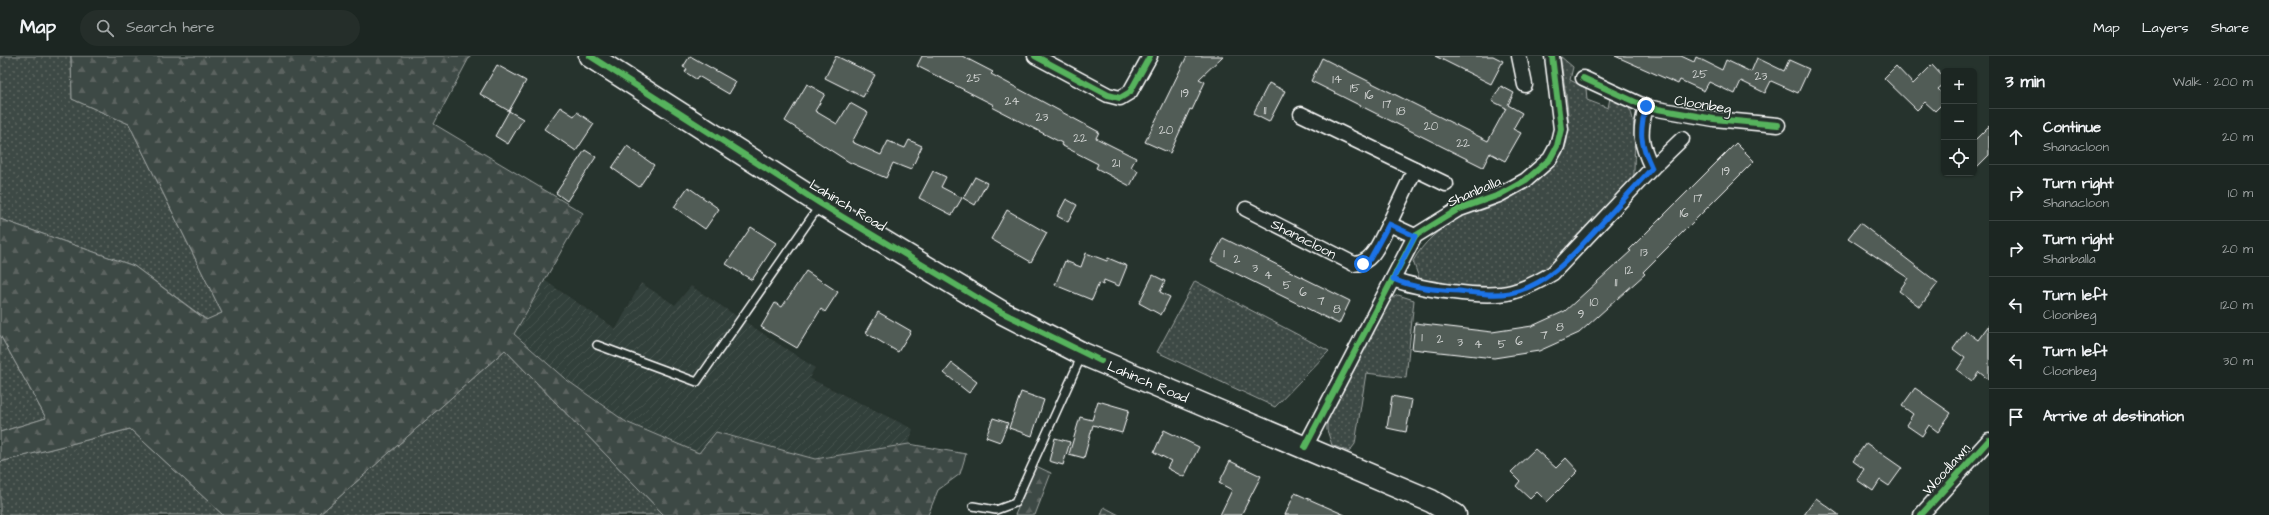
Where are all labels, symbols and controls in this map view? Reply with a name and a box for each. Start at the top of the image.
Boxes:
search box [80,10,360,46]
text: Map [20,14,56,41]
icon: search [94,17,116,39]
text: Search here [126,17,215,38]
text: Map [2093,18,2120,38]
text: Layers [2142,18,2189,38]
text: Share [2211,18,2249,38]
house number: 25 [1692,66,1708,83]
house number: 23 [1755,68,1767,85]
map controls [1941,68,1977,176]
button: + [1941,68,1977,104]
house number: 25 [966,70,982,87]
text: 3 min [2005,70,2045,94]
house number: 14 [1332,71,1342,88]
text: Walk · 200 m [2173,73,2253,91]
house number: 15 [1350,80,1361,97]
house number: 19 [1181,85,1189,102]
house number: 16 [1364,87,1374,104]
street label: Cloonbeg [1673,91,1733,119]
house number: 24 [1004,93,1020,110]
house number: 17 [1383,96,1392,113]
route end [1637,97,1655,115]
house number: 11 [1263,102,1267,119]
house number: 18 [1396,103,1406,120]
button: − [1941,104,1977,140]
house number: 23 [1036,109,1048,126]
text: Continue [2043,117,2101,138]
house number: 20 [1424,118,1439,135]
house number: 20 [1159,122,1174,139]
icon: ahead [2005,126,2027,148]
text: 20 m [2222,128,2253,146]
house number: 22 [1073,130,1087,147]
house number: 22 [1456,135,1470,152]
text: Shanacloon [2043,138,2109,156]
button: locate [1941,140,1977,176]
house number: 21 [1112,155,1121,172]
house number: 19 [1722,163,1730,180]
street label: Shanballa [1444,172,1504,212]
text: Turn right [2043,173,2114,194]
street label: Lahinch Road [805,175,890,237]
icon: right [2005,182,2027,204]
text: 10 m [2228,184,2253,202]
house number: 17 [1694,190,1703,207]
text: Shanacloon [2043,194,2109,212]
house number: 16 [1679,205,1689,222]
street label: Shanacloon [1267,214,1340,264]
text: Turn right [2043,229,2114,250]
icon: right [2005,238,2027,260]
text: 20 m [2222,240,2253,258]
house number: 13 [1640,244,1648,261]
house number: 1 [1223,245,1225,262]
text: Shanballa [2043,250,2096,268]
house number: 2 [1234,251,1241,268]
route start [1354,255,1372,273]
house number: 3 [1252,260,1258,277]
house number: 12 [1625,262,1633,279]
house number: 4 [1264,267,1272,284]
house number: 11 [1614,274,1618,291]
house number: 5 [1283,277,1292,294]
house number: 6 [1299,284,1307,301]
text: Turn left [2043,285,2107,306]
house number: 7 [1317,293,1325,310]
house number: 10 [1589,294,1599,311]
icon: left [2005,294,2027,316]
text: 120 m [2220,296,2253,314]
house number: 8 [1333,301,1341,318]
house number: 9 [1578,306,1585,323]
text: Cloonbeg [2043,306,2096,324]
house number: 8 [1556,319,1564,336]
house number: 7 [1540,327,1548,344]
house number: 1 [1421,329,1423,346]
house number: 2 [1437,331,1444,348]
house number: 6 [1515,333,1523,350]
house number: 3 [1457,334,1463,351]
house number: 4 [1474,336,1482,353]
house number: 5 [1498,336,1507,353]
text: Turn left [2043,341,2107,362]
icon: left [2005,350,2027,372]
text: 30 m [2223,352,2253,370]
street label: Lahinch Road [1104,356,1191,408]
text: Cloonbeg [2043,362,2096,380]
icon: arrive [2005,406,2027,428]
text: Arrive at destination [2043,406,2184,427]
street label: Woodlawn [1918,439,1976,500]

